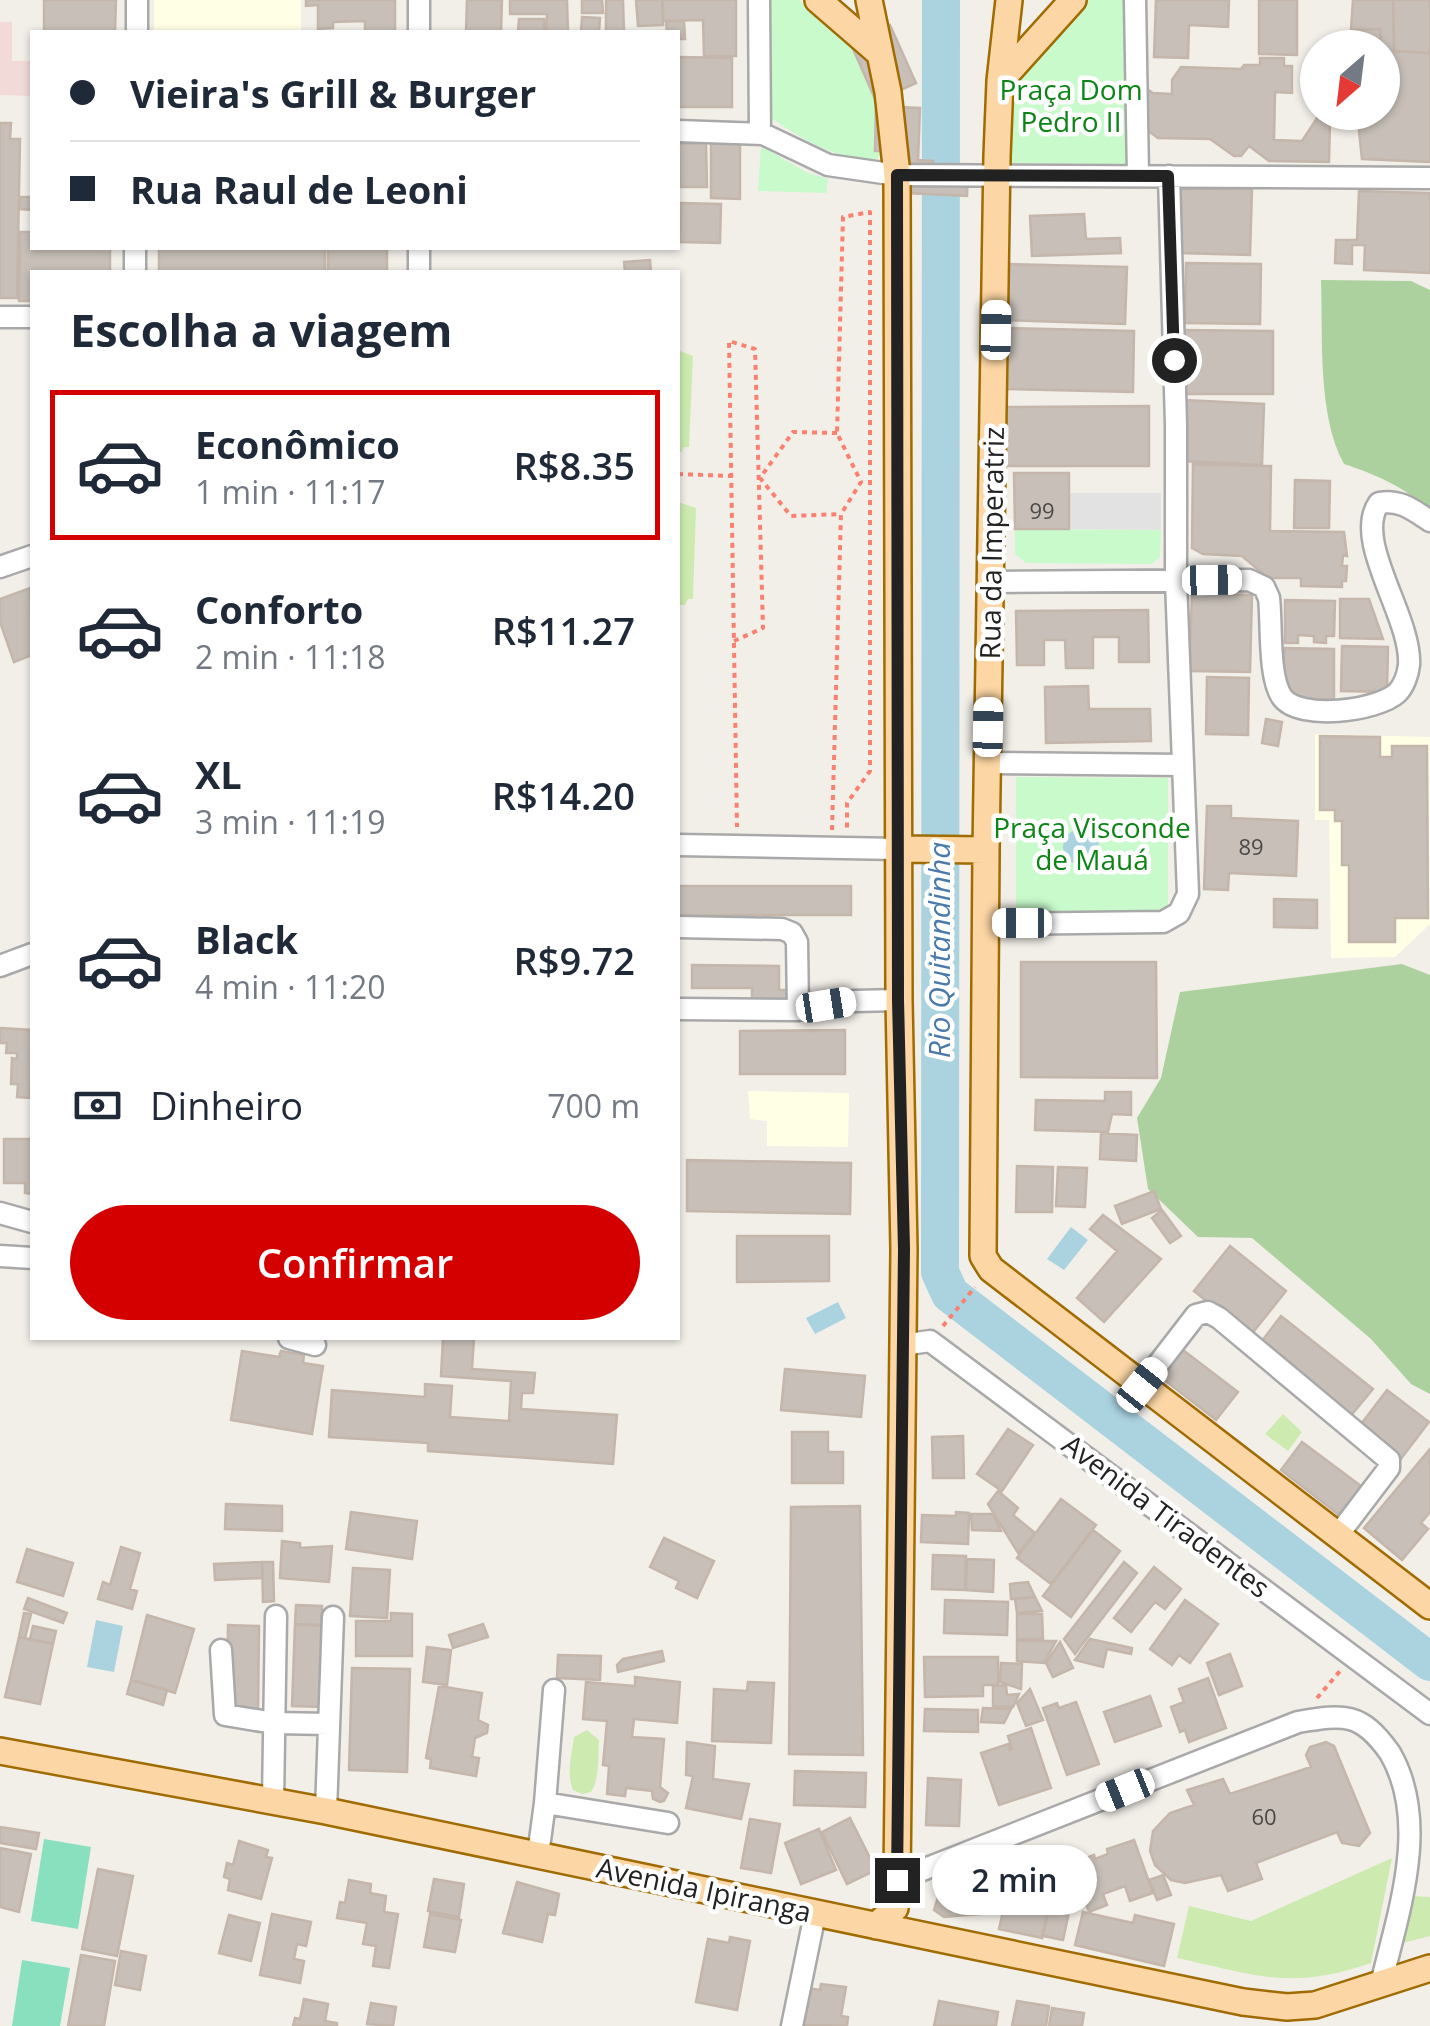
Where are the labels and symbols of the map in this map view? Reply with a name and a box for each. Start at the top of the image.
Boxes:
north arrow [1300,30,1400,130]
park label: Praça Dom Pedro II [999,70,1143,140]
car [980,300,1012,360]
route start [1152,338,1197,383]
street label: Rua da Imperatriz [970,426,1012,660]
house number: 99 [1029,495,1055,525]
car [1182,564,1242,596]
car [972,697,1004,757]
park label: Praça Visconde de Mauá [993,808,1191,878]
house number: 89 [1238,831,1264,861]
water label: Rio Quitandinha [918,842,959,1058]
car [992,908,1052,938]
car [794,985,858,1025]
car [1111,1352,1173,1418]
street label: Avenida Tiradentes [1055,1425,1278,1606]
car [1092,1765,1158,1815]
house number: 60 [1251,1801,1277,1831]
callout: 2 min [932,1845,1097,1915]
street label: Avenida Ipiranga [593,1848,815,1930]
route end [875,1858,920,1903]

